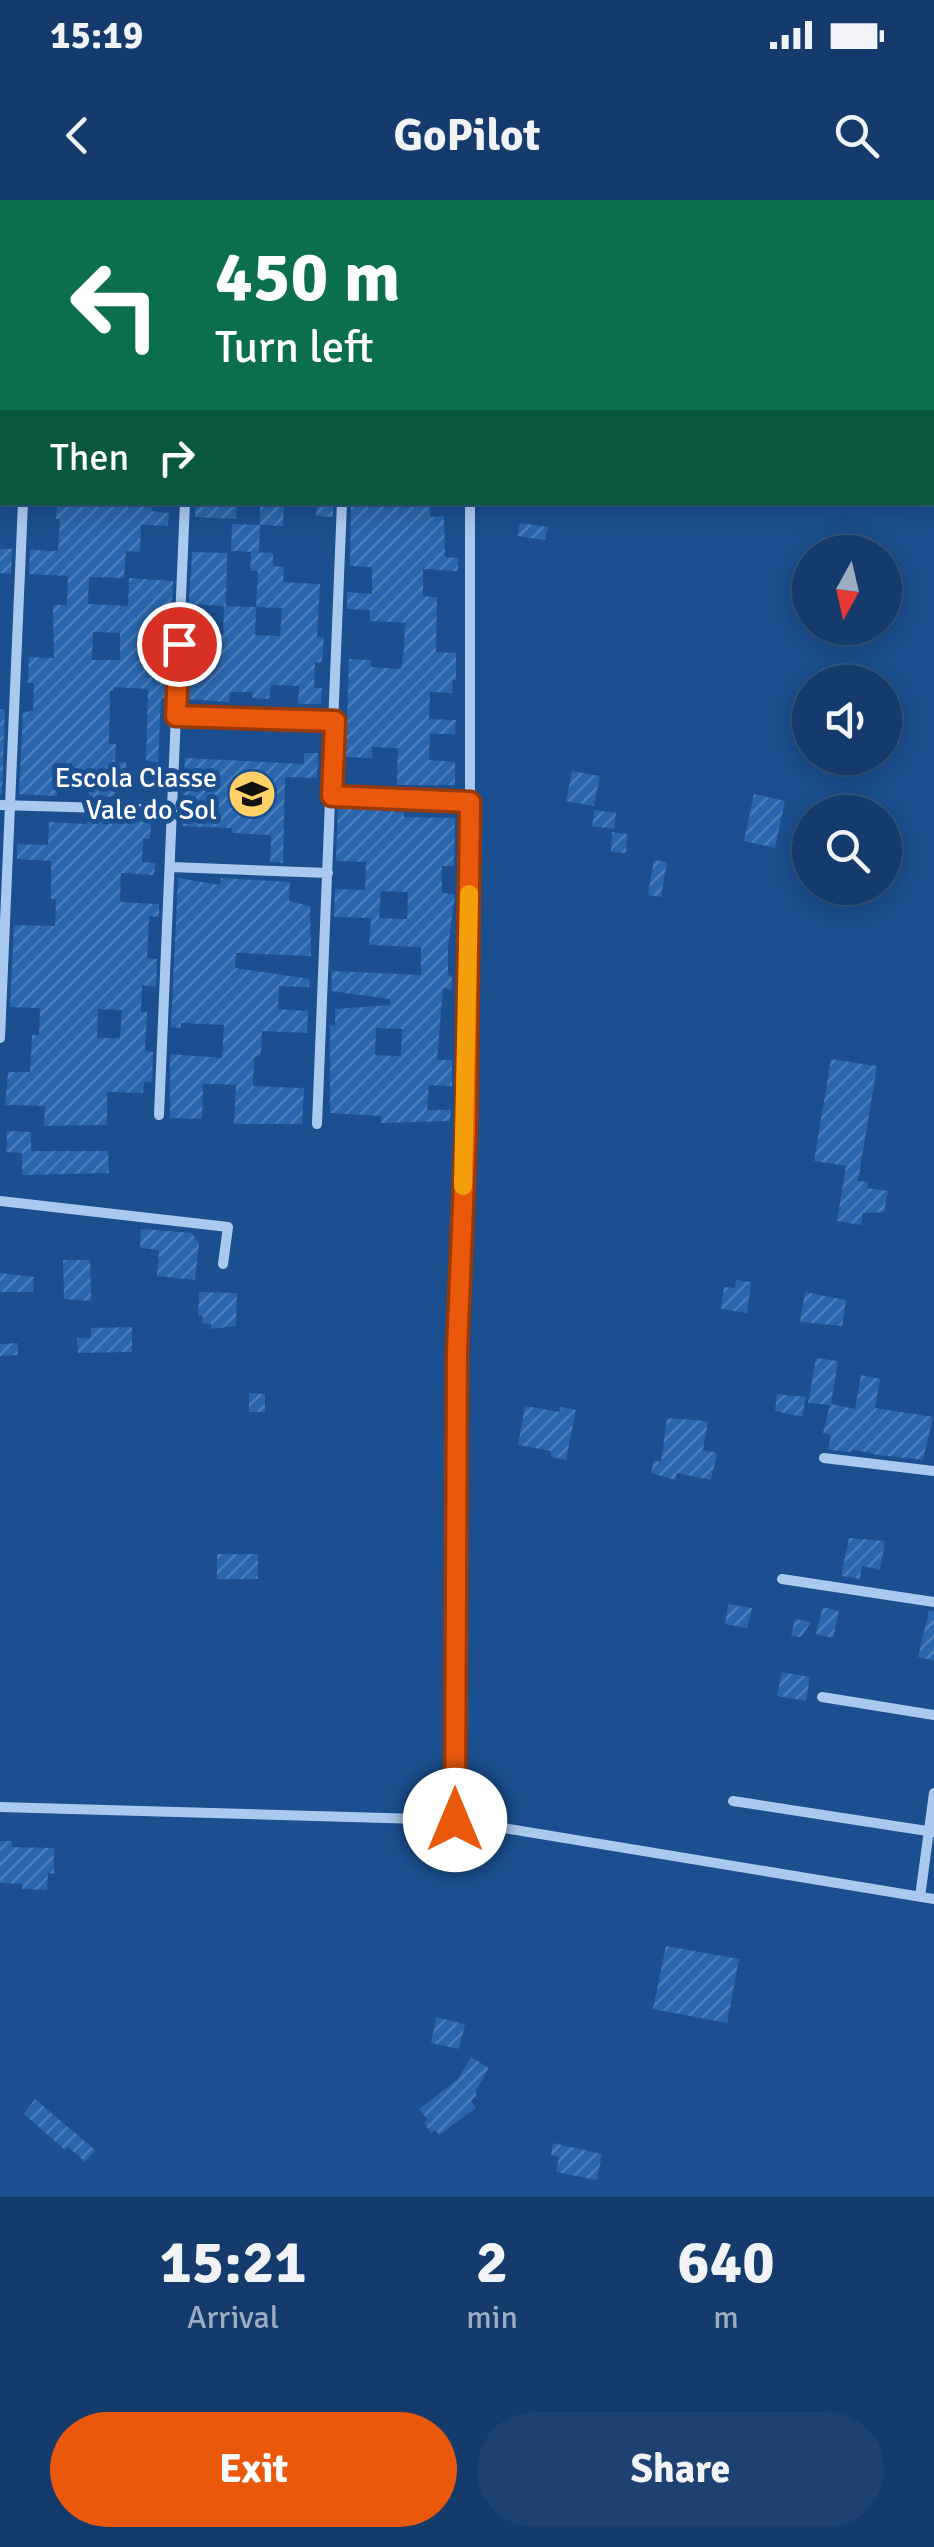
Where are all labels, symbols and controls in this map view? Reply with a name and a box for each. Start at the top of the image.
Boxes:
text: 15:19 [50,12,143,59]
icon: back [50,108,105,163]
text: GoPilot [394,108,540,163]
icon: search [829,108,884,163]
text: 450 m [215,234,400,320]
icon: left [50,240,180,370]
text: Turn left [215,320,374,375]
icon: right [149,430,204,485]
text: Then [50,434,129,481]
north arrow [792,535,902,645]
map controls [792,535,902,905]
pin [137,602,222,687]
icon: arrive [152,617,207,672]
button: sound [792,665,902,775]
place label: Escola Classe Vale do Sol [55,761,217,827]
school or university icon: Escola Classe Vale do Sol [226,768,278,820]
button: search [792,795,902,905]
position arrow [403,1768,507,1872]
text: 15:21 [159,2226,307,2300]
text: 2 [476,2226,508,2300]
text: 640 [677,2226,775,2300]
text: Arrival [187,2298,279,2337]
text: min [466,2298,518,2337]
text: m [713,2298,739,2337]
button: Exit [50,2412,457,2527]
button: Share [477,2412,884,2527]

